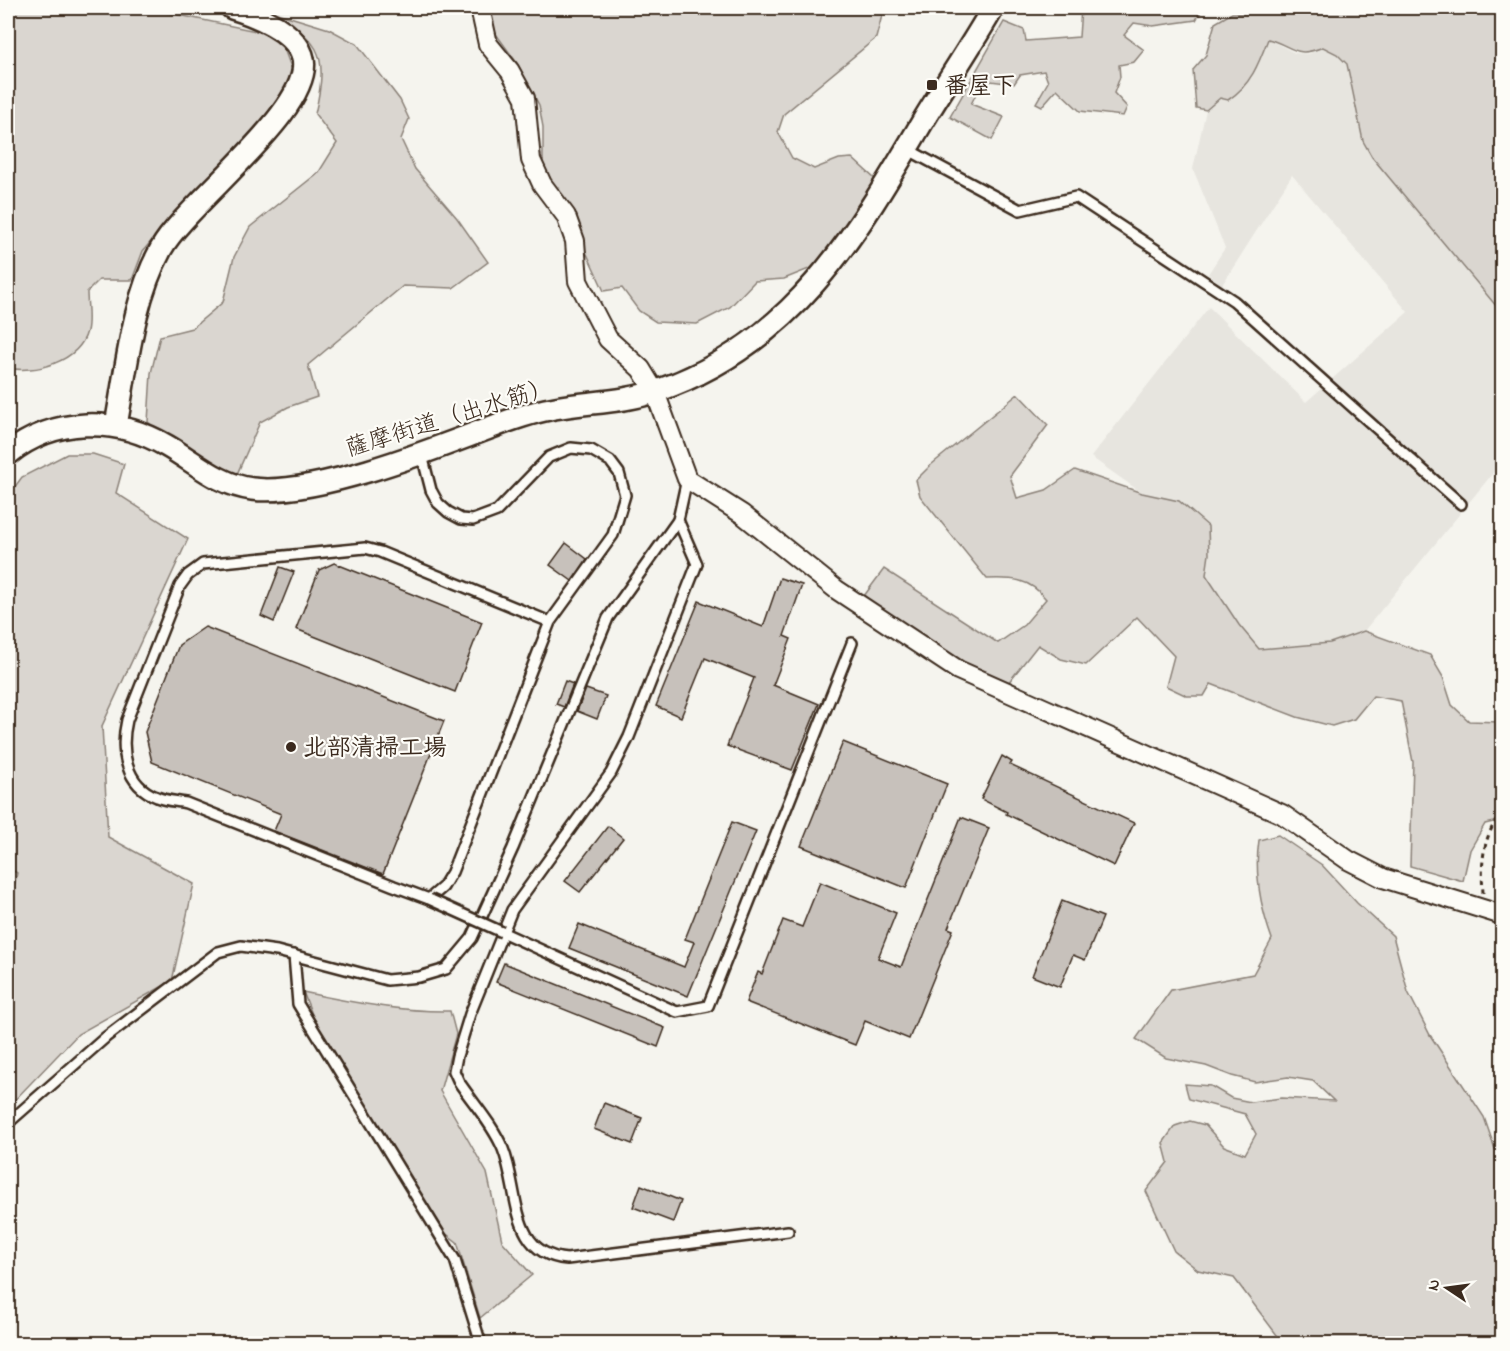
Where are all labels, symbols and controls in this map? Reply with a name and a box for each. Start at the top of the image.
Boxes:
place label: 番屋下 [944,70,1016,105]
marker: 番屋下 [925,78,939,92]
street label: 薩摩街道（出水筋） [341,371,558,468]
place label: 北部清掃工場 [303,732,447,767]
marker: 北部清掃工場 [284,740,298,754]
north arrow [1417,1258,1477,1318]
text: N [1421,1277,1447,1293]

